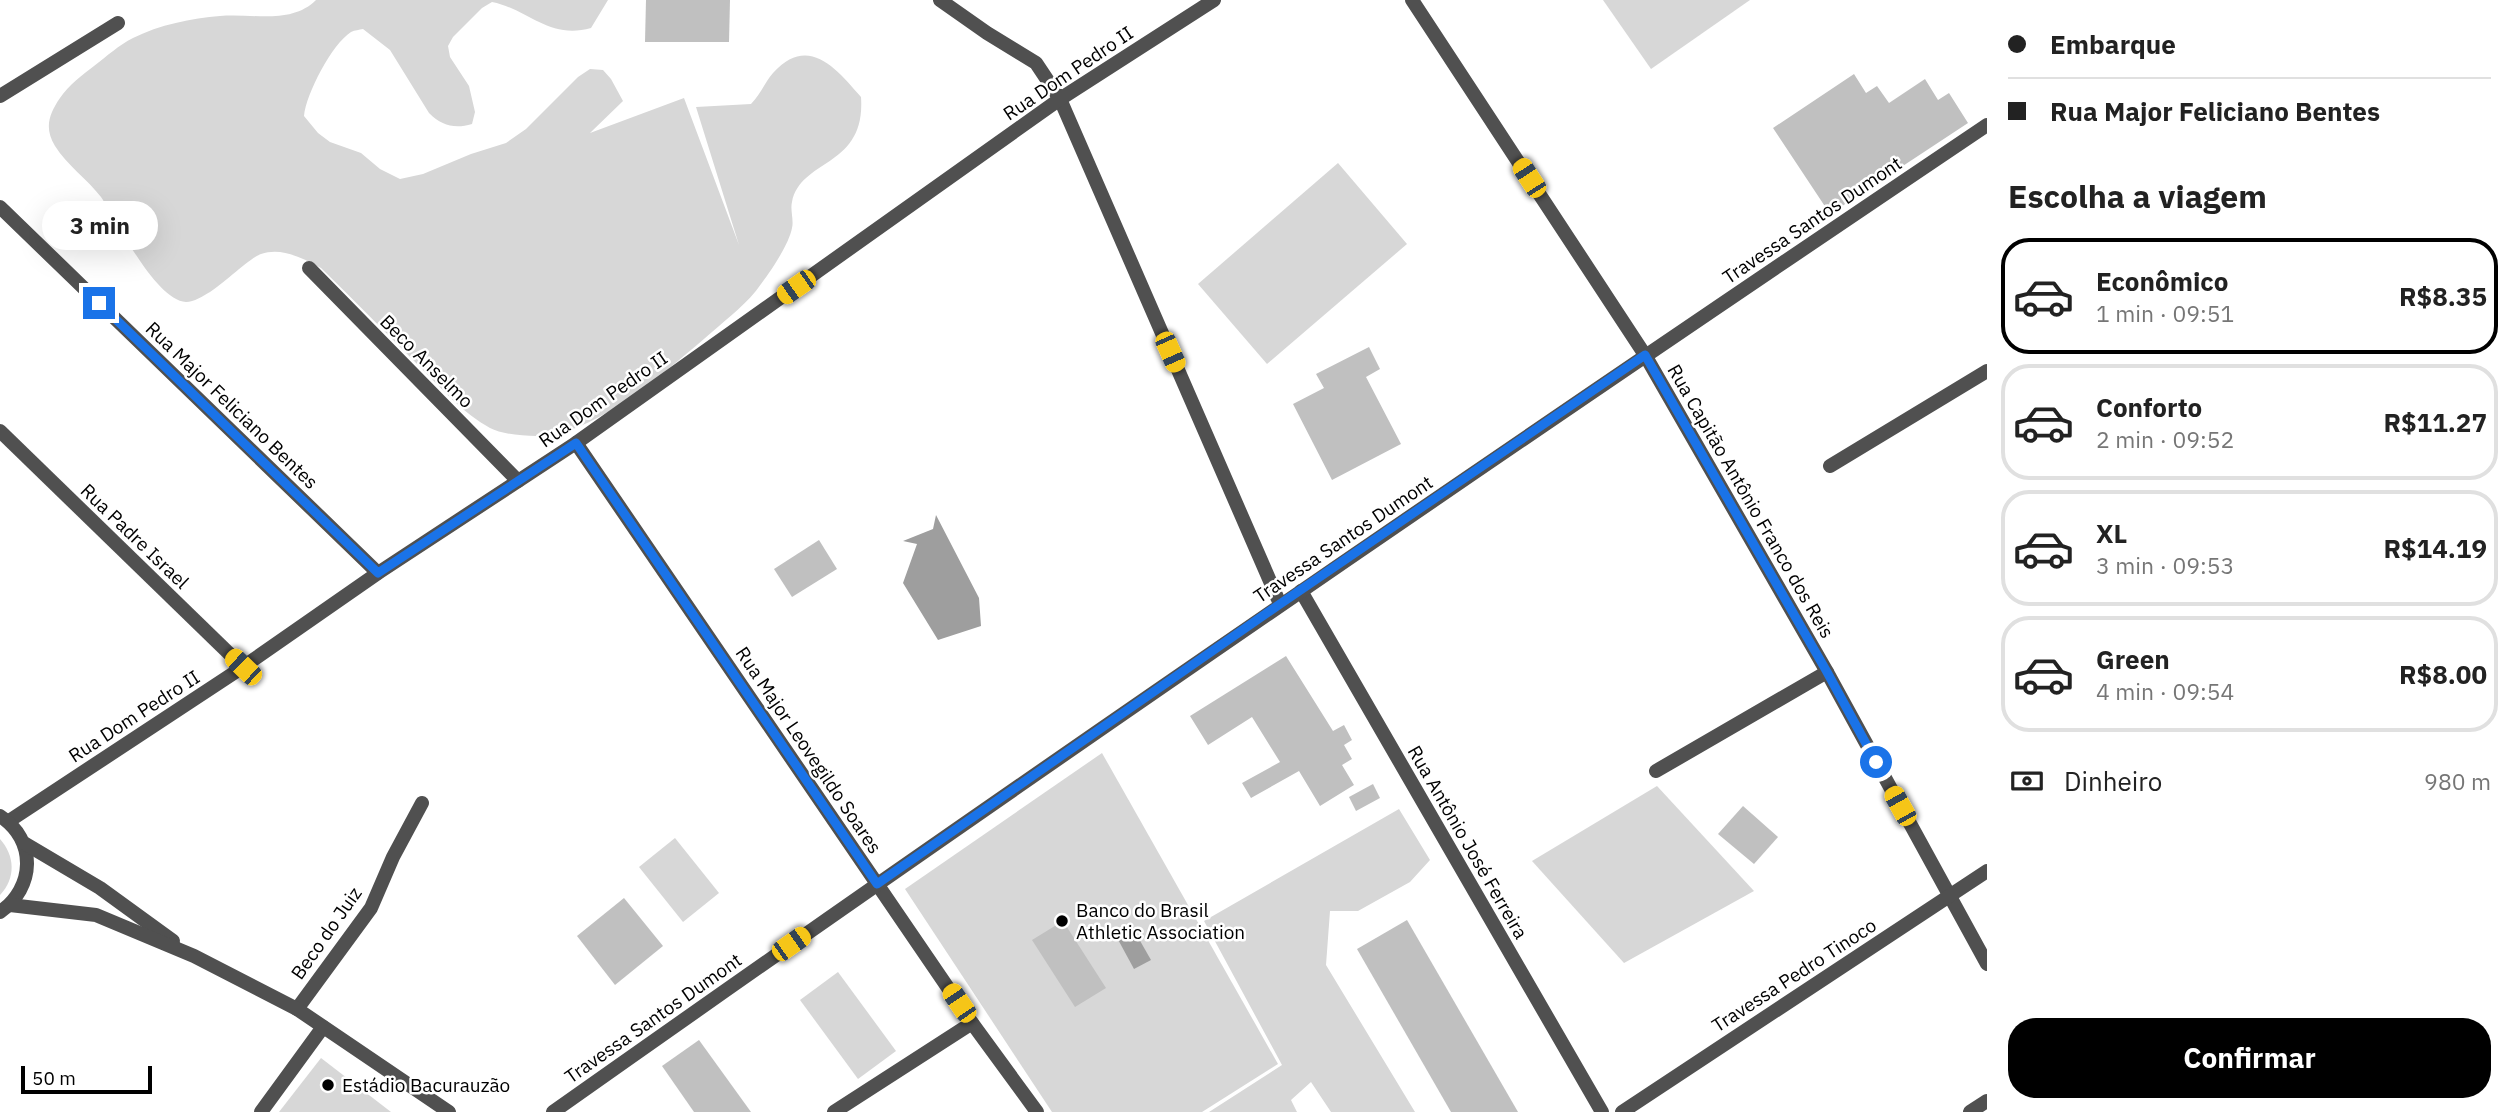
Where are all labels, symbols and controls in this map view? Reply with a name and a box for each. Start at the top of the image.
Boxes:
street label: Rua Dom Pedro II [998,21,1138,125]
text: Embarque [2050,27,2176,61]
text: Rua Major Feliciano Bentes [2050,94,2380,128]
street label: Travessa Santos Dumont [1718,151,1906,289]
car [1509,155,1550,201]
text: Escolha a viagem [2008,175,2267,217]
callout: 3 min [41,202,157,250]
text: 3 min [70,210,130,240]
text: Econômico [2096,264,2228,298]
icon: car [2012,265,2075,328]
car [773,266,820,308]
text: R$8.35 [2399,279,2487,313]
route end [83,287,115,319]
text: 1 min · 09:51 [2096,298,2234,328]
street label: Beco Anselmo [375,309,479,413]
street label: Rua Major Feliciano Bentes [141,316,323,494]
car [1152,329,1189,375]
street label: Rua Dom Pedro II [534,346,672,452]
street label: Rua Capitão Antônio Franco dos Reis [1662,360,1840,642]
text: Conforto [2096,390,2202,424]
icon: car [2012,391,2075,454]
text: R$11.27 [2383,405,2487,439]
text: 2 min · 09:52 [2096,424,2234,454]
street label: Travessa Santos Dumont [1249,470,1437,608]
street label: Rua Padre Israel [76,478,194,594]
text: XL [2096,516,2127,550]
icon: car [2012,517,2075,580]
text: R$14.19 [2383,531,2487,565]
text: 3 min · 09:53 [2096,550,2234,580]
street label: Rua Major Leovegildo Soares [731,642,887,858]
text: Green [2096,642,2170,676]
icon: car [2012,643,2075,706]
car [221,645,266,689]
text: R$8.00 [2399,657,2487,691]
street label: Rua Dom Pedro II [64,665,204,767]
text: 4 min · 09:54 [2096,676,2234,706]
street label: Rua Antônio José Ferreira [1403,741,1533,943]
route start [1860,746,1892,778]
icon: cash [2008,762,2046,800]
text: Dinheiro [2064,764,2162,798]
text: 980 m [2424,766,2491,796]
car [1881,783,1920,829]
street label: Beco do Juiz [285,882,367,984]
place label: Banco do Brasil Athletic Association [1076,898,1245,944]
marker: Banco do Brasil Athletic Association [1054,913,1070,929]
street label: Travessa Pedro Tinoco [1707,913,1881,1037]
car [768,923,815,965]
street label: Travessa Santos Dumont [560,948,746,1088]
car [939,980,980,1026]
button: Confirmar [2008,1018,2491,1098]
scale bar [21,1063,152,1095]
text: 50 m [32,1066,76,1090]
place label: Estádio Bacurauzão [342,1073,510,1097]
marker: Estádio Bacurauzão [320,1077,336,1093]

